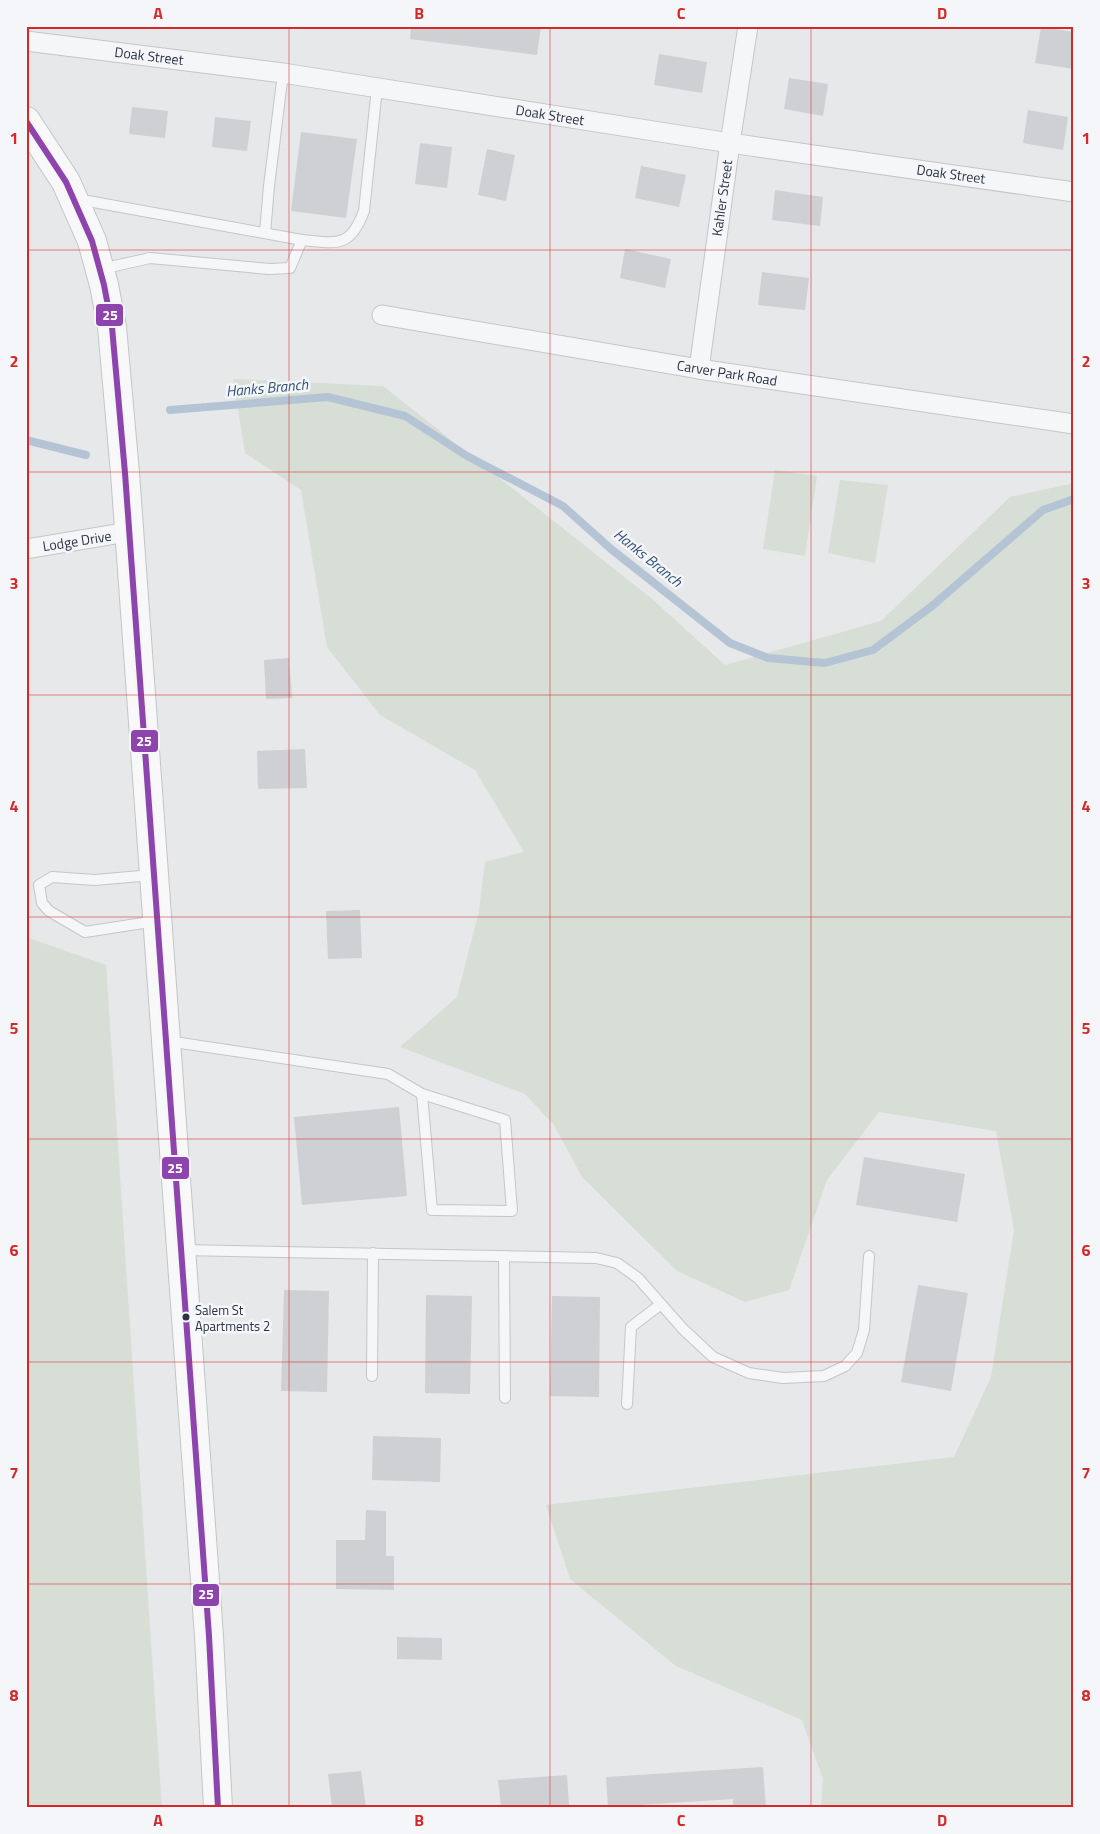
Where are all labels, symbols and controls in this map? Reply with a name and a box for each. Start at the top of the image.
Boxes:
text: A [153,1,163,25]
text: B [414,1,424,25]
text: C [677,1,686,25]
text: D [937,1,947,25]
street label: Doak Street [113,41,185,70]
street label: Doak Street [514,99,586,130]
text: 1 [10,126,18,150]
text: 1 [1082,126,1090,150]
street label: Kahler Street [706,158,737,237]
street label: Doak Street [915,158,987,189]
line badge: 25 [95,303,124,327]
text: 25 [102,304,118,325]
text: 2 [10,349,18,373]
text: 2 [1082,349,1090,373]
street label: Carver Park Road [675,354,779,391]
water label: Hanks Branch [225,372,310,403]
water label: Hanks Branch [609,523,688,593]
street label: Lodge Drive [41,525,113,556]
text: 3 [10,571,18,595]
text: 3 [1082,571,1090,595]
line badge: 25 [130,729,159,753]
text: 25 [136,730,152,751]
text: 4 [10,794,19,818]
text: 4 [1082,794,1091,818]
text: 5 [10,1016,19,1040]
text: 5 [1082,1016,1091,1040]
line badge: 25 [161,1156,190,1180]
text: 25 [167,1157,183,1178]
text: 6 [10,1238,19,1262]
text: 6 [1082,1238,1091,1262]
place label: Salem St Apartments 2 [195,1300,270,1336]
marker: Salem St Apartments 2 [181,1312,191,1322]
text: 7 [10,1461,18,1485]
text: 7 [1082,1461,1090,1485]
line badge: 25 [192,1583,220,1607]
text: 25 [198,1583,214,1604]
text: 8 [10,1683,19,1707]
text: 8 [1082,1683,1091,1707]
text: A [153,1808,163,1832]
text: B [414,1808,424,1832]
text: C [677,1808,686,1832]
text: D [937,1808,947,1832]

